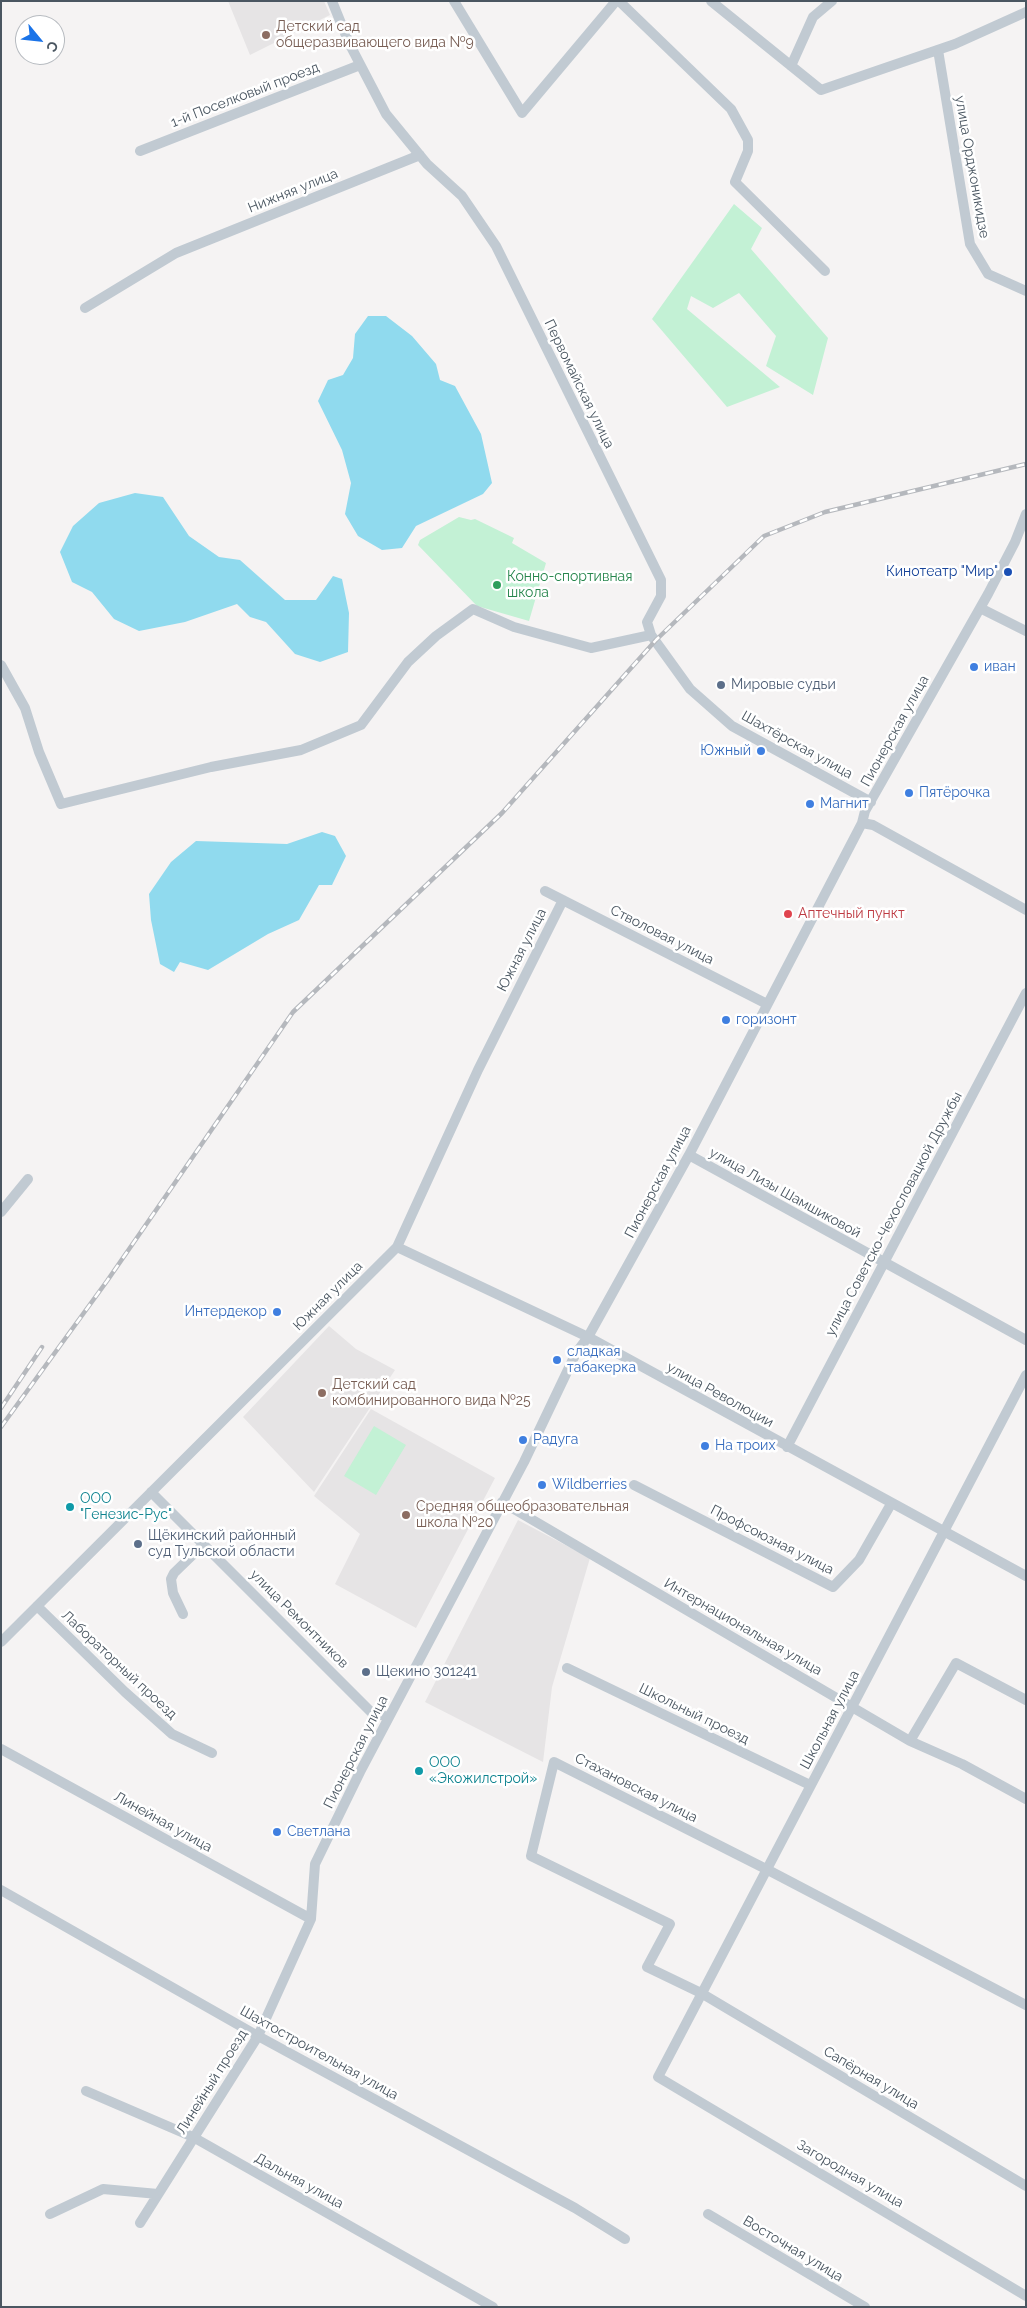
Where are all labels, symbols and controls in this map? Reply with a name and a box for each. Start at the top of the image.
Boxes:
north arrow [15,15,65,65]
place label: Детский сад общеразвивающего вида №9 [276,19,474,52]
marker: Детский сад общеразвивающего вида №9 [260,29,272,41]
text: С [43,39,62,55]
street label: 1-й Поселковый проезд [168,59,322,131]
street label: улица Орджоникидзе [951,94,993,240]
street label: Нижняя улица [246,165,340,217]
street label: Первомайская улица [540,317,618,451]
place label: Кинотеатр "Мир" [886,564,998,580]
marker: Кинотеатр "Мир" [1002,566,1014,578]
place label: Конно-спортивная школа [507,569,632,602]
marker: Конно-спортивная школа [491,579,503,591]
place label: иван [984,659,1016,675]
marker: иван [968,661,980,673]
street label: Пионерская улица [857,672,933,790]
place label: Мировые судьи [731,677,836,693]
marker: Мировые судьи [715,679,727,691]
street label: Шахтёрская улица [738,707,856,783]
place label: Южный [700,743,751,759]
marker: Южный [755,745,767,757]
place label: Пятёрочка [919,785,990,801]
marker: Пятёрочка [903,787,915,799]
place label: Магнит [820,796,869,812]
marker: Магнит [804,798,816,810]
street label: Стволовая улица [607,902,717,968]
street label: Южная улица [494,906,550,994]
place label: Аптечный пункт [798,906,905,922]
marker: Аптечный пункт [782,908,794,920]
place label: горизонт [736,1012,797,1028]
marker: горизонт [720,1014,732,1026]
street label: улица Советско-Чехословацкой Дружбы [822,1089,966,1339]
street label: Пионерская улица [621,1123,695,1241]
street label: улица Лизы Шамшиковой [706,1144,864,1242]
street label: Южная улица [290,1258,366,1334]
place label: Интердекор [184,1304,267,1320]
marker: Интердекор [271,1306,283,1318]
place label: сладкая табакерка [567,1344,636,1376]
marker: сладкая табакерка [551,1354,563,1366]
street label: улица Революции [664,1359,776,1431]
place label: Детский сад комбинированного вида №25 [332,1377,531,1410]
marker: Детский сад комбинированного вида №25 [316,1387,328,1399]
place label: Радуга [533,1432,578,1448]
marker: Радуга [517,1434,529,1446]
place label: На троих [715,1438,775,1454]
marker: На троих [699,1440,711,1452]
place label: Wildberries [552,1477,627,1493]
marker: Wildberries [536,1479,548,1491]
place label: ООО "Генезис-Рус" [80,1491,172,1524]
place label: Средняя общеобразовательная школа №20 [416,1499,629,1531]
marker: ООО "Генезис-Рус" [64,1501,76,1513]
street label: Профсоюзная улица [707,1502,837,1578]
marker: Средняя общеобразовательная школа №20 [400,1509,412,1521]
place label: Щёкинский районный суд Тульской области [148,1528,296,1560]
marker: Щёкинский районный суд Тульской области [132,1538,144,1550]
street label: улица Ремонтников [246,1566,352,1672]
street label: Интернациональная улица [661,1575,825,1679]
street label: Лабораторный проезд [58,1607,180,1723]
place label: Щекино 301241 [376,1664,477,1680]
marker: Щекино 301241 [360,1666,372,1678]
street label: Школьная улица [797,1668,863,1772]
street label: Школьный проезд [636,1680,752,1748]
street label: Пионерская улица [320,1693,392,1811]
street label: Стахановская улица [572,1750,700,1826]
place label: ООО «Экожилстрой» [429,1755,537,1788]
marker: ООО «Экожилстрой» [413,1765,425,1777]
street label: Линейная улица [111,1788,215,1856]
place label: Светлана [287,1824,350,1840]
marker: Светлана [271,1826,283,1838]
street label: Шахтостроительная улица [237,2002,401,2104]
street label: Линейный проезд [173,2026,251,2138]
street label: Сапёрная улица [820,2043,922,2113]
street label: Загородная улица [794,2137,906,2211]
street label: Дальняя улица [252,2150,346,2212]
street label: Восточная улица [740,2212,846,2286]

